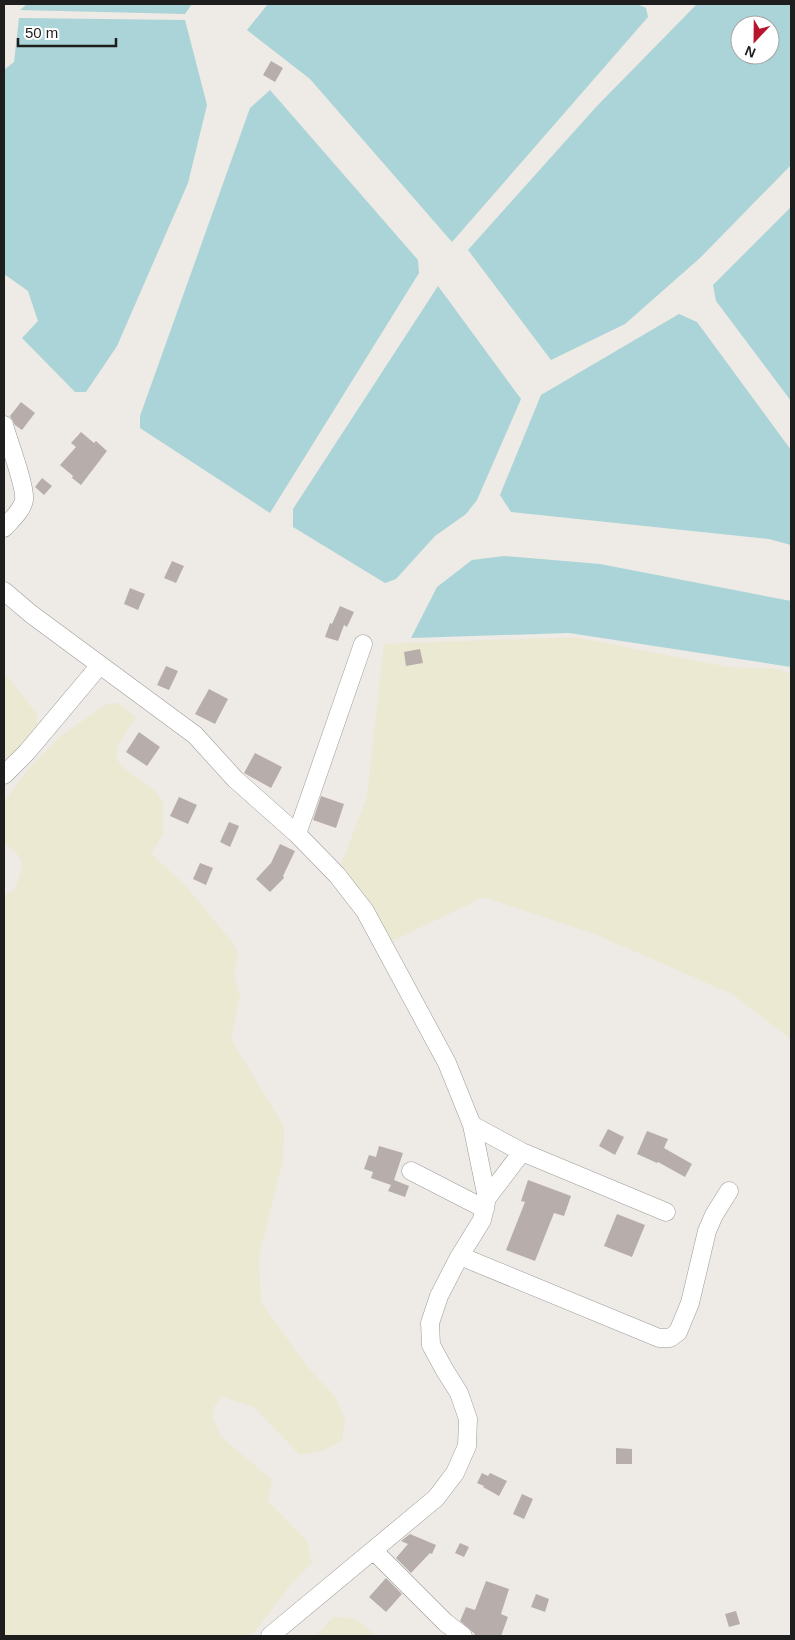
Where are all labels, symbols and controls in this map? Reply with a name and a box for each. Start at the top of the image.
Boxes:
scale bar [18,15,115,47]
north arrow [730,15,780,65]
text: 50 m [25,24,58,41]
text: N [742,43,758,61]

